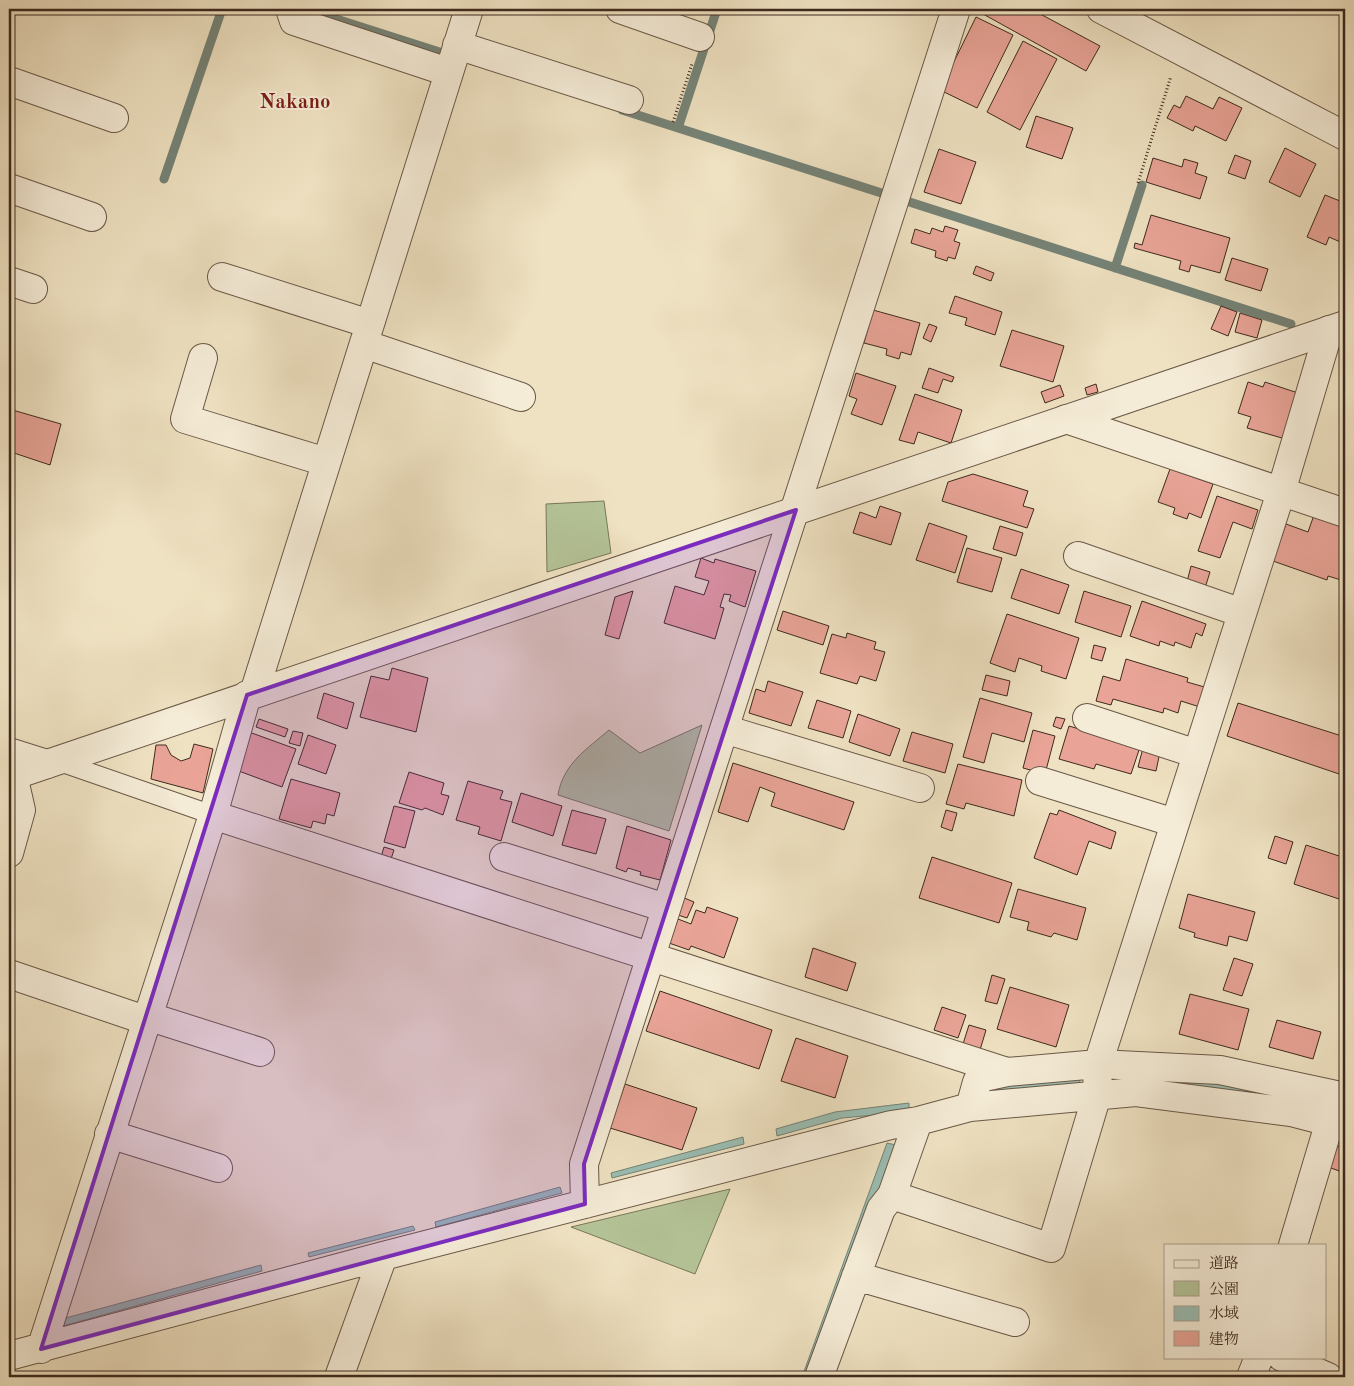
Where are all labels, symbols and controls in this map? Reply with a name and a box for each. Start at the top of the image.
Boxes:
district label: Nakano [259,92,331,113]
legend [1164,1244,1326,1358]
text: 道路 [1209,1255,1239,1272]
text: 公園 [1209,1281,1239,1298]
text: 水域 [1209,1305,1239,1322]
text: 建物 [1209,1331,1239,1348]

